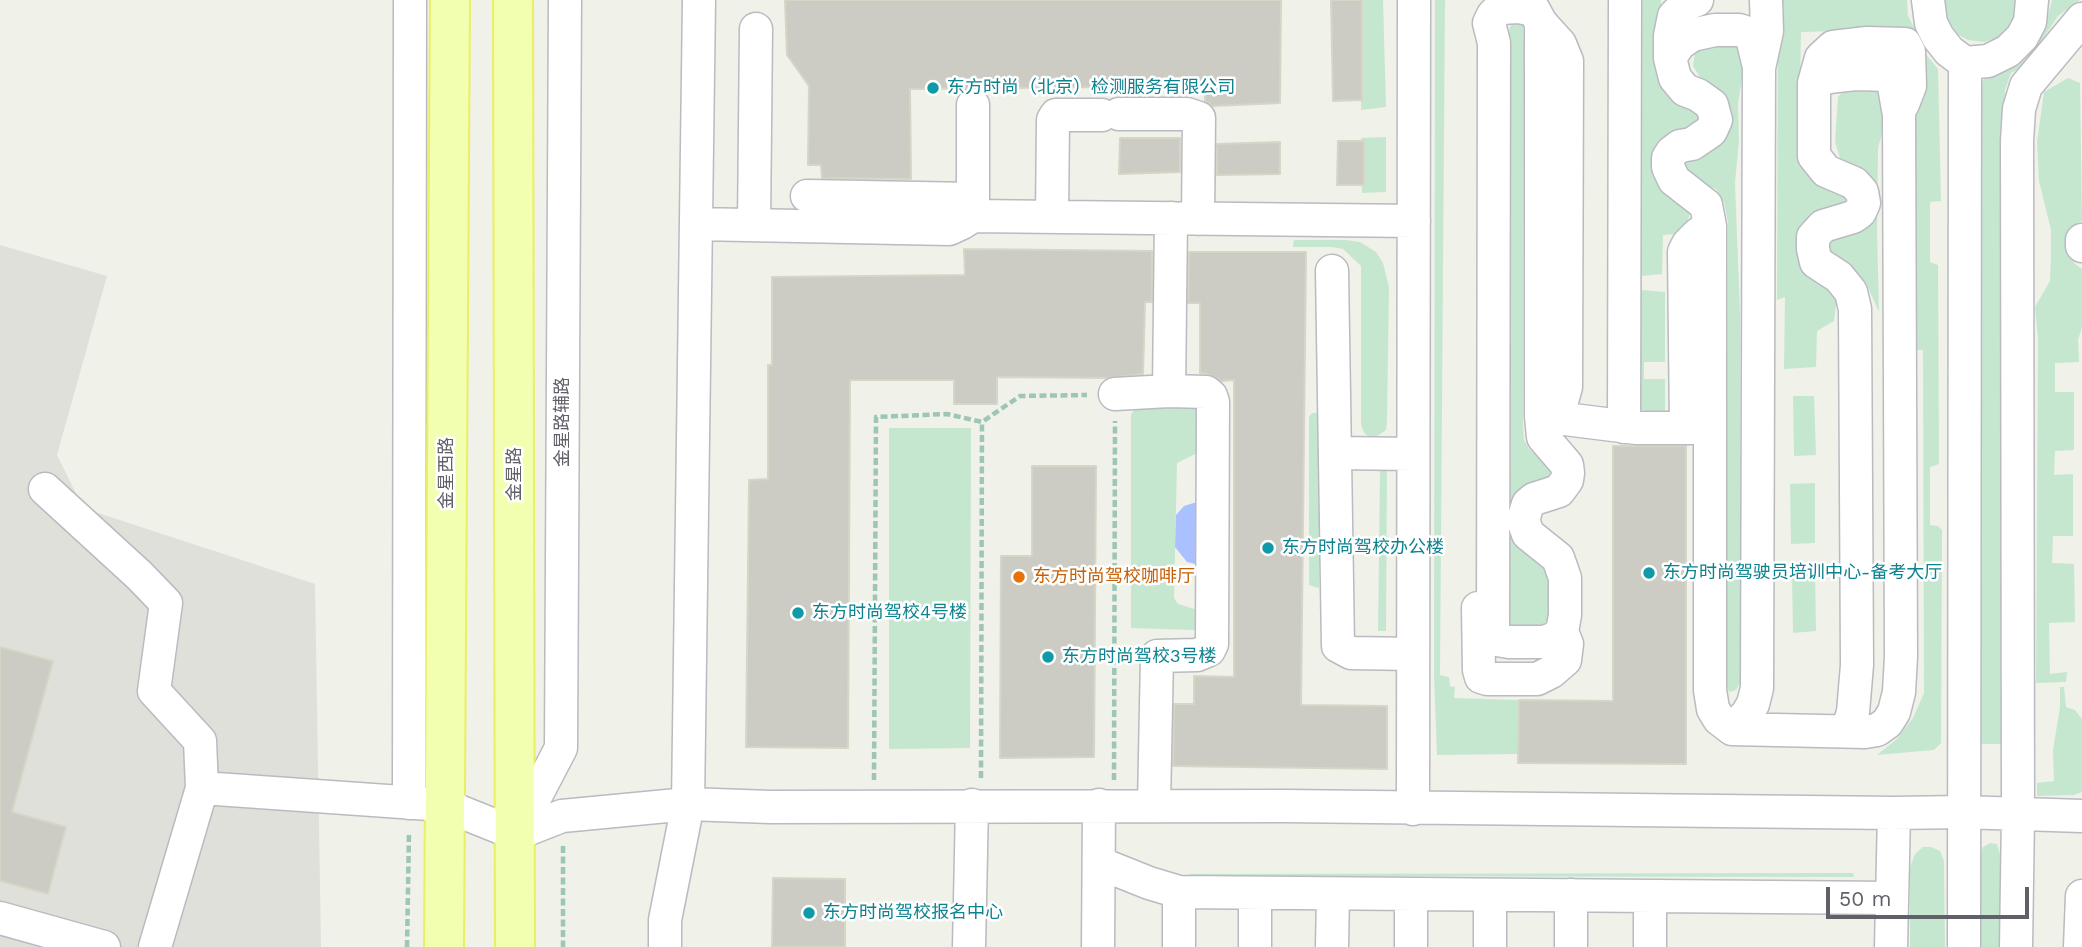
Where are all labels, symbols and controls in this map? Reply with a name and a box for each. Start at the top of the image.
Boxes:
place label: 东方时尚（北京）检测服务有限公司 [947,77,1235,99]
marker: 东方时尚（北京）检测服务有限公司 [925,80,941,96]
street label: 金星路辅路 [552,377,574,467]
street label: 金星西路 [436,437,458,509]
street label: 金星路 [504,447,526,501]
place label: 东方时尚驾校办公楼 [1282,537,1444,559]
marker: 东方时尚驾校办公楼 [1260,540,1276,556]
place label: 东方时尚驾驶员培训中心-备考大厅 [1663,562,1942,584]
marker: 东方时尚驾驶员培训中心-备考大厅 [1641,565,1657,581]
place label: 东方时尚驾校咖啡厅 [1033,566,1195,588]
marker: 东方时尚驾校咖啡厅 [1011,569,1027,585]
place label: 东方时尚驾校4号楼 [812,602,967,624]
marker: 东方时尚驾校4号楼 [790,605,806,621]
place label: 东方时尚驾校3号楼 [1062,646,1216,668]
marker: 东方时尚驾校3号楼 [1040,649,1056,665]
scale bar [1830,874,2033,918]
text: 50 m [1839,886,1891,911]
place label: 东方时尚驾校报名中心 [823,902,1003,924]
marker: 东方时尚驾校报名中心 [801,905,817,921]

